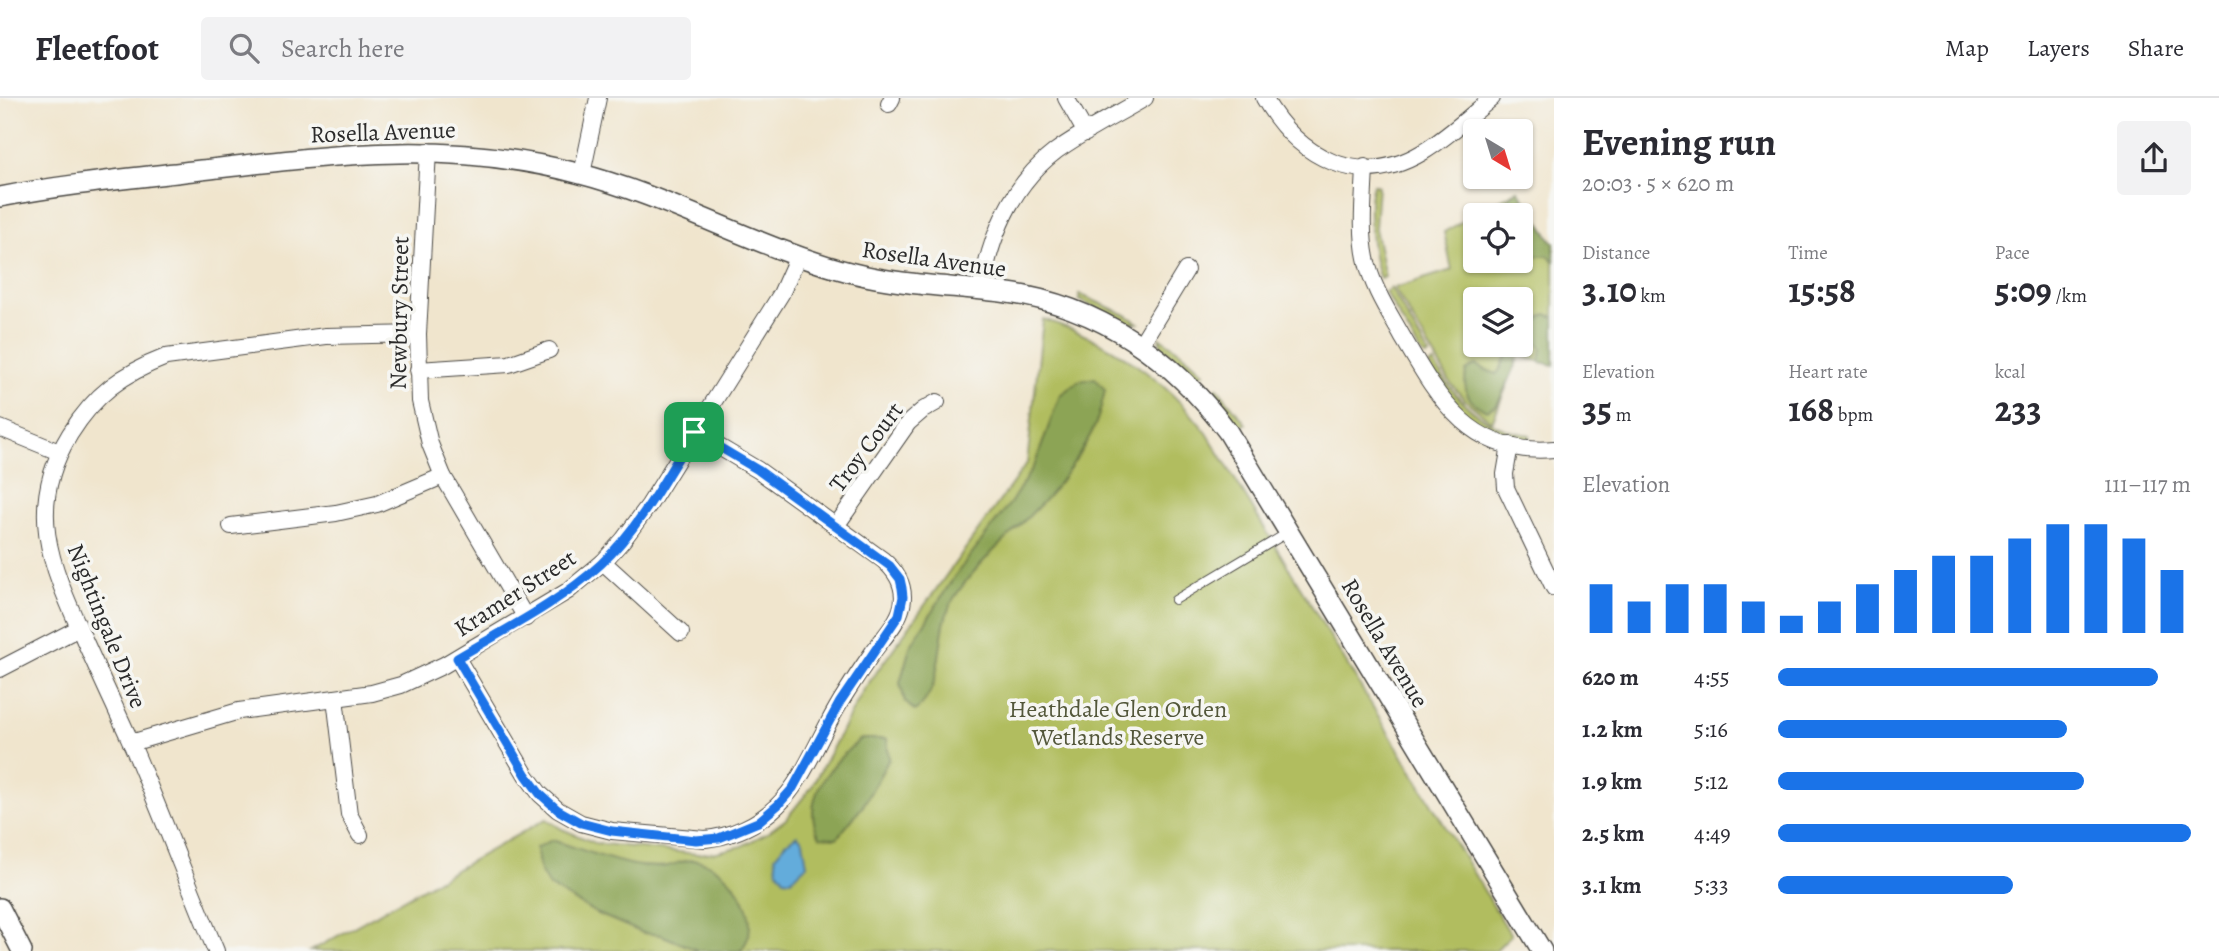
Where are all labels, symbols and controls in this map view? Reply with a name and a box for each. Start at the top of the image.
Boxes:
search box [201,17,691,80]
text: Fleetfoot [35,26,159,71]
icon: search [225,29,263,67]
text: Search here [281,31,405,66]
text: Map [1945,32,1989,64]
text: Layers [2027,32,2090,64]
text: Share [2128,32,2184,64]
street label: Rosella Avenue [310,113,456,151]
text: Evening run [1582,116,1776,168]
north arrow [1463,119,1533,189]
map controls [1463,119,1533,357]
button: share [2117,121,2191,195]
text: 20:03 · 5 × 620 m [1582,168,1734,199]
button: locate [1463,203,1533,273]
street label: Rosella Avenue [860,233,1008,285]
street label: Newbury Street [382,236,416,390]
text: Distance [1582,240,1650,266]
text: Time [1788,240,1828,266]
text: Pace [1995,240,2030,266]
text: 3.10 [1582,266,1637,314]
text: 15:58 [1788,266,1856,314]
text: 5:09 [1995,266,2052,314]
text: km [1637,283,1666,309]
text: /km [2052,283,2087,309]
button: layers [1463,287,1533,357]
text: Elevation [1582,359,1655,385]
text: Heart rate [1788,359,1868,385]
text: kcal [1995,359,2025,385]
text: 35 [1582,385,1612,433]
text: 168 [1788,385,1834,433]
text: 233 [1995,385,2042,433]
street label: Troy Court [822,395,910,499]
pin [664,402,724,462]
text: m [1612,402,1632,428]
text: bpm [1834,402,1873,428]
icon: arrive [675,413,713,451]
text: Elevation [1582,469,1670,500]
text: 111–117 m [2104,469,2191,500]
street label: Nightingale Drive [59,539,155,713]
street label: Kramer Street [448,542,582,644]
street label: Rosella Avenue [1334,572,1436,714]
text: 620 m [1582,662,1639,693]
text: 4:55 [1694,662,1730,693]
park label: Heathdale Glen Orden Wetlands Reserve [1009,693,1227,753]
text: 1.2 km [1582,714,1643,745]
text: 5:16 [1694,714,1728,745]
text: 1.9 km [1582,766,1642,797]
text: 5:12 [1694,766,1728,797]
text: 2.5 km [1582,818,1644,849]
text: 4:49 [1694,818,1731,849]
text: 3.1 km [1582,870,1642,901]
text: 5:33 [1694,870,1729,901]

